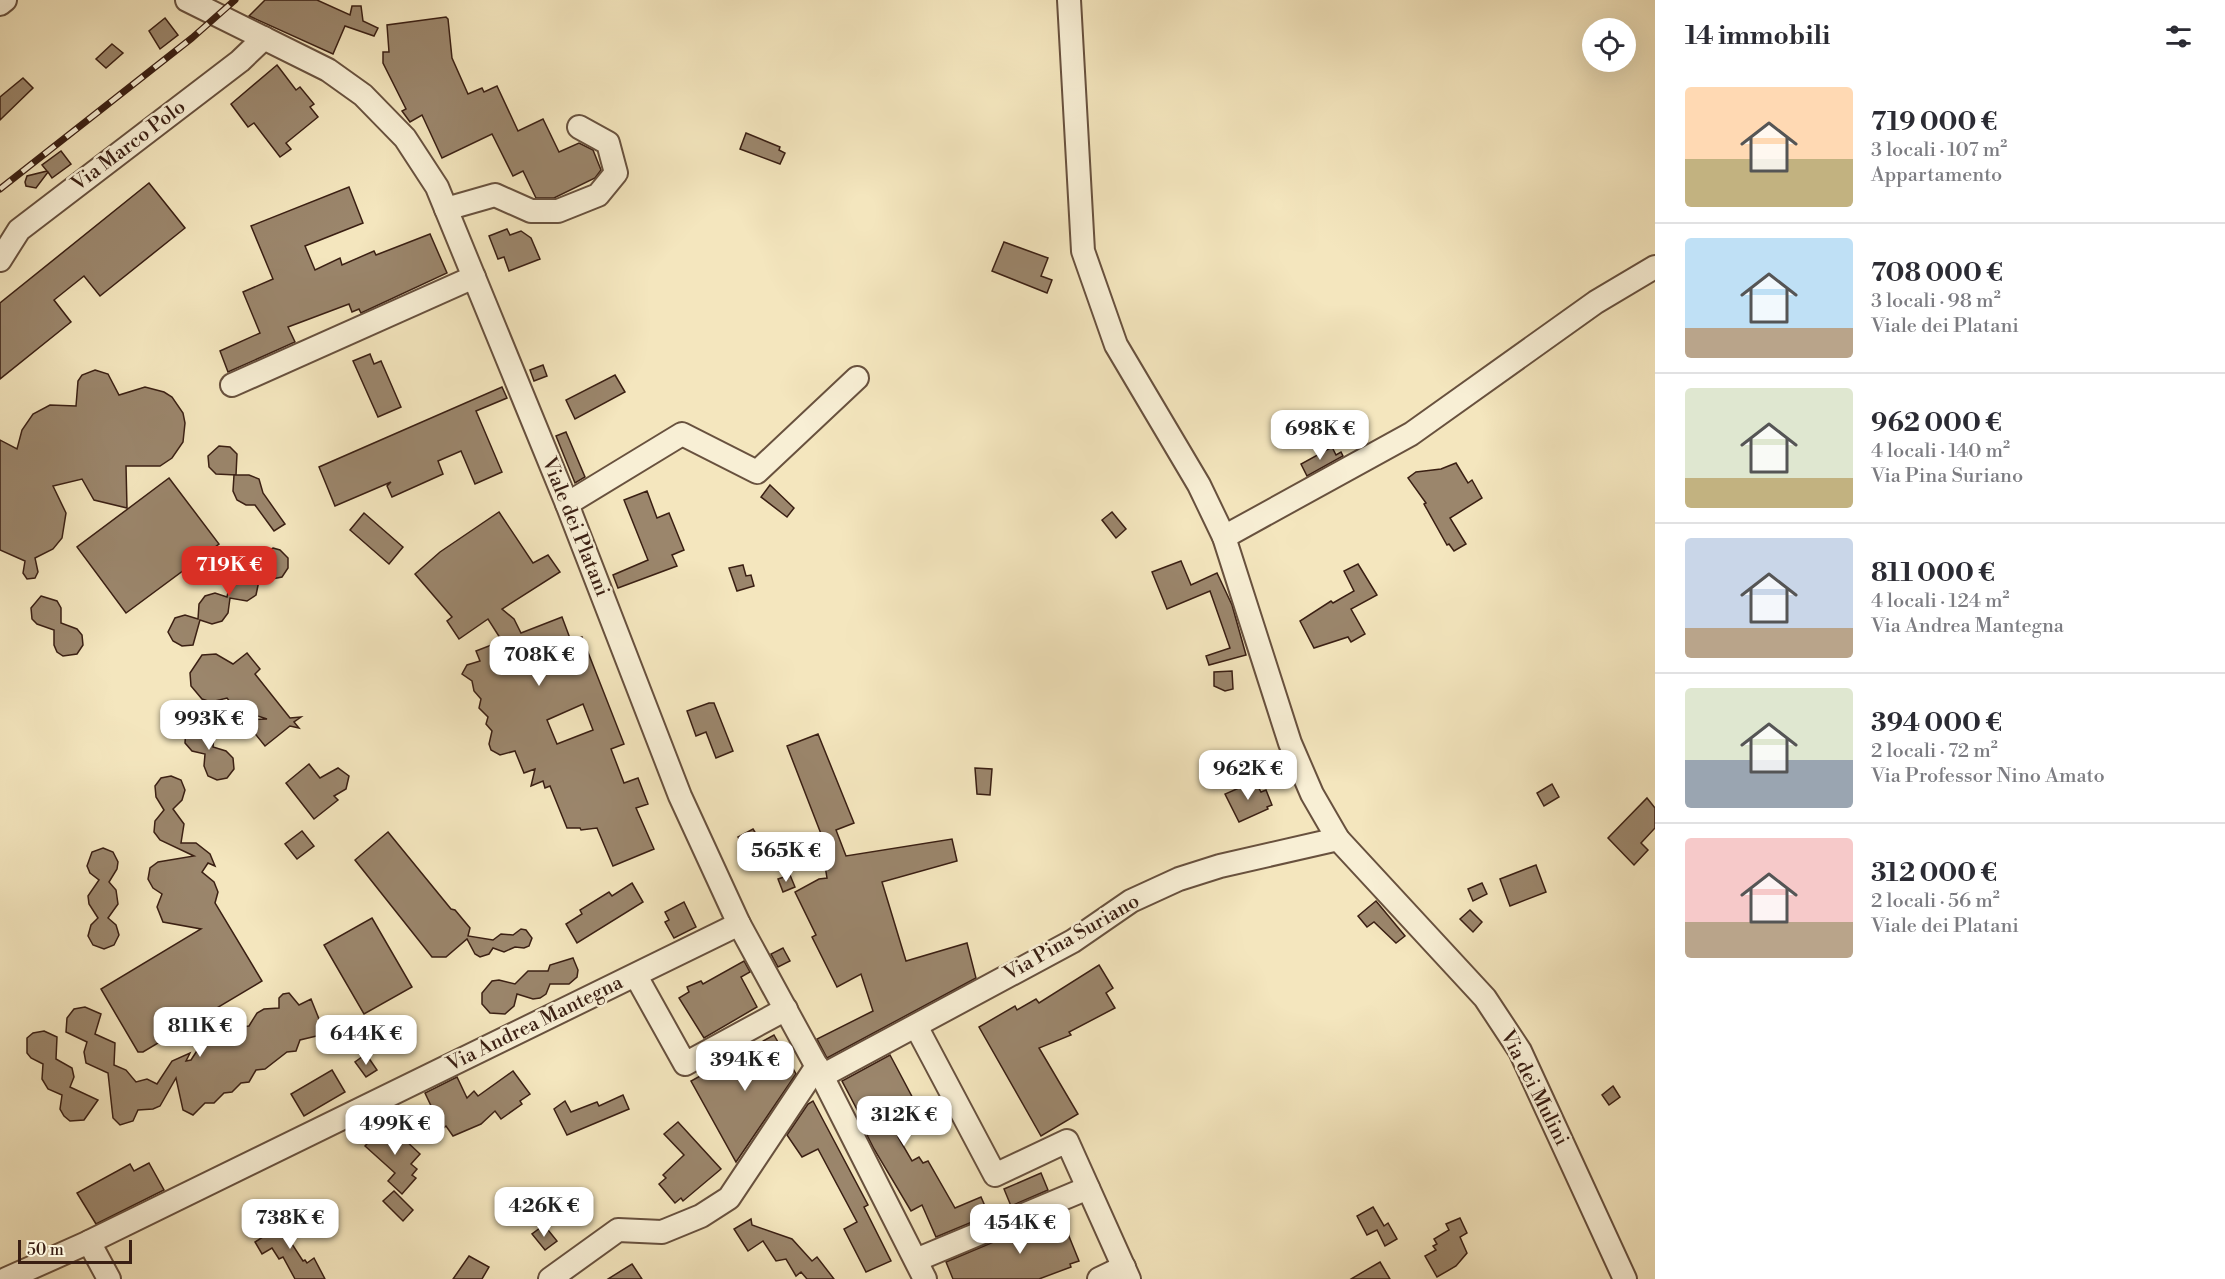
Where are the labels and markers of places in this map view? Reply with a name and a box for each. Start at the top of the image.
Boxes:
pin: 698K € [1271,410,1369,461]
pin: 719K € [180,546,278,597]
pin: 708K € [490,636,588,687]
pin: 993K € [160,700,258,751]
pin: 962K € [1199,750,1297,801]
pin: 565K € [737,832,835,883]
pin: 811K € [151,1007,249,1058]
pin: 644K € [317,1015,415,1066]
pin: 394K € [696,1041,794,1092]
pin: 312K € [855,1096,953,1147]
pin: 499K € [346,1105,444,1156]
pin: 426K € [495,1187,593,1238]
pin: 738K € [241,1199,339,1250]
pin: 454K € [971,1204,1069,1255]

